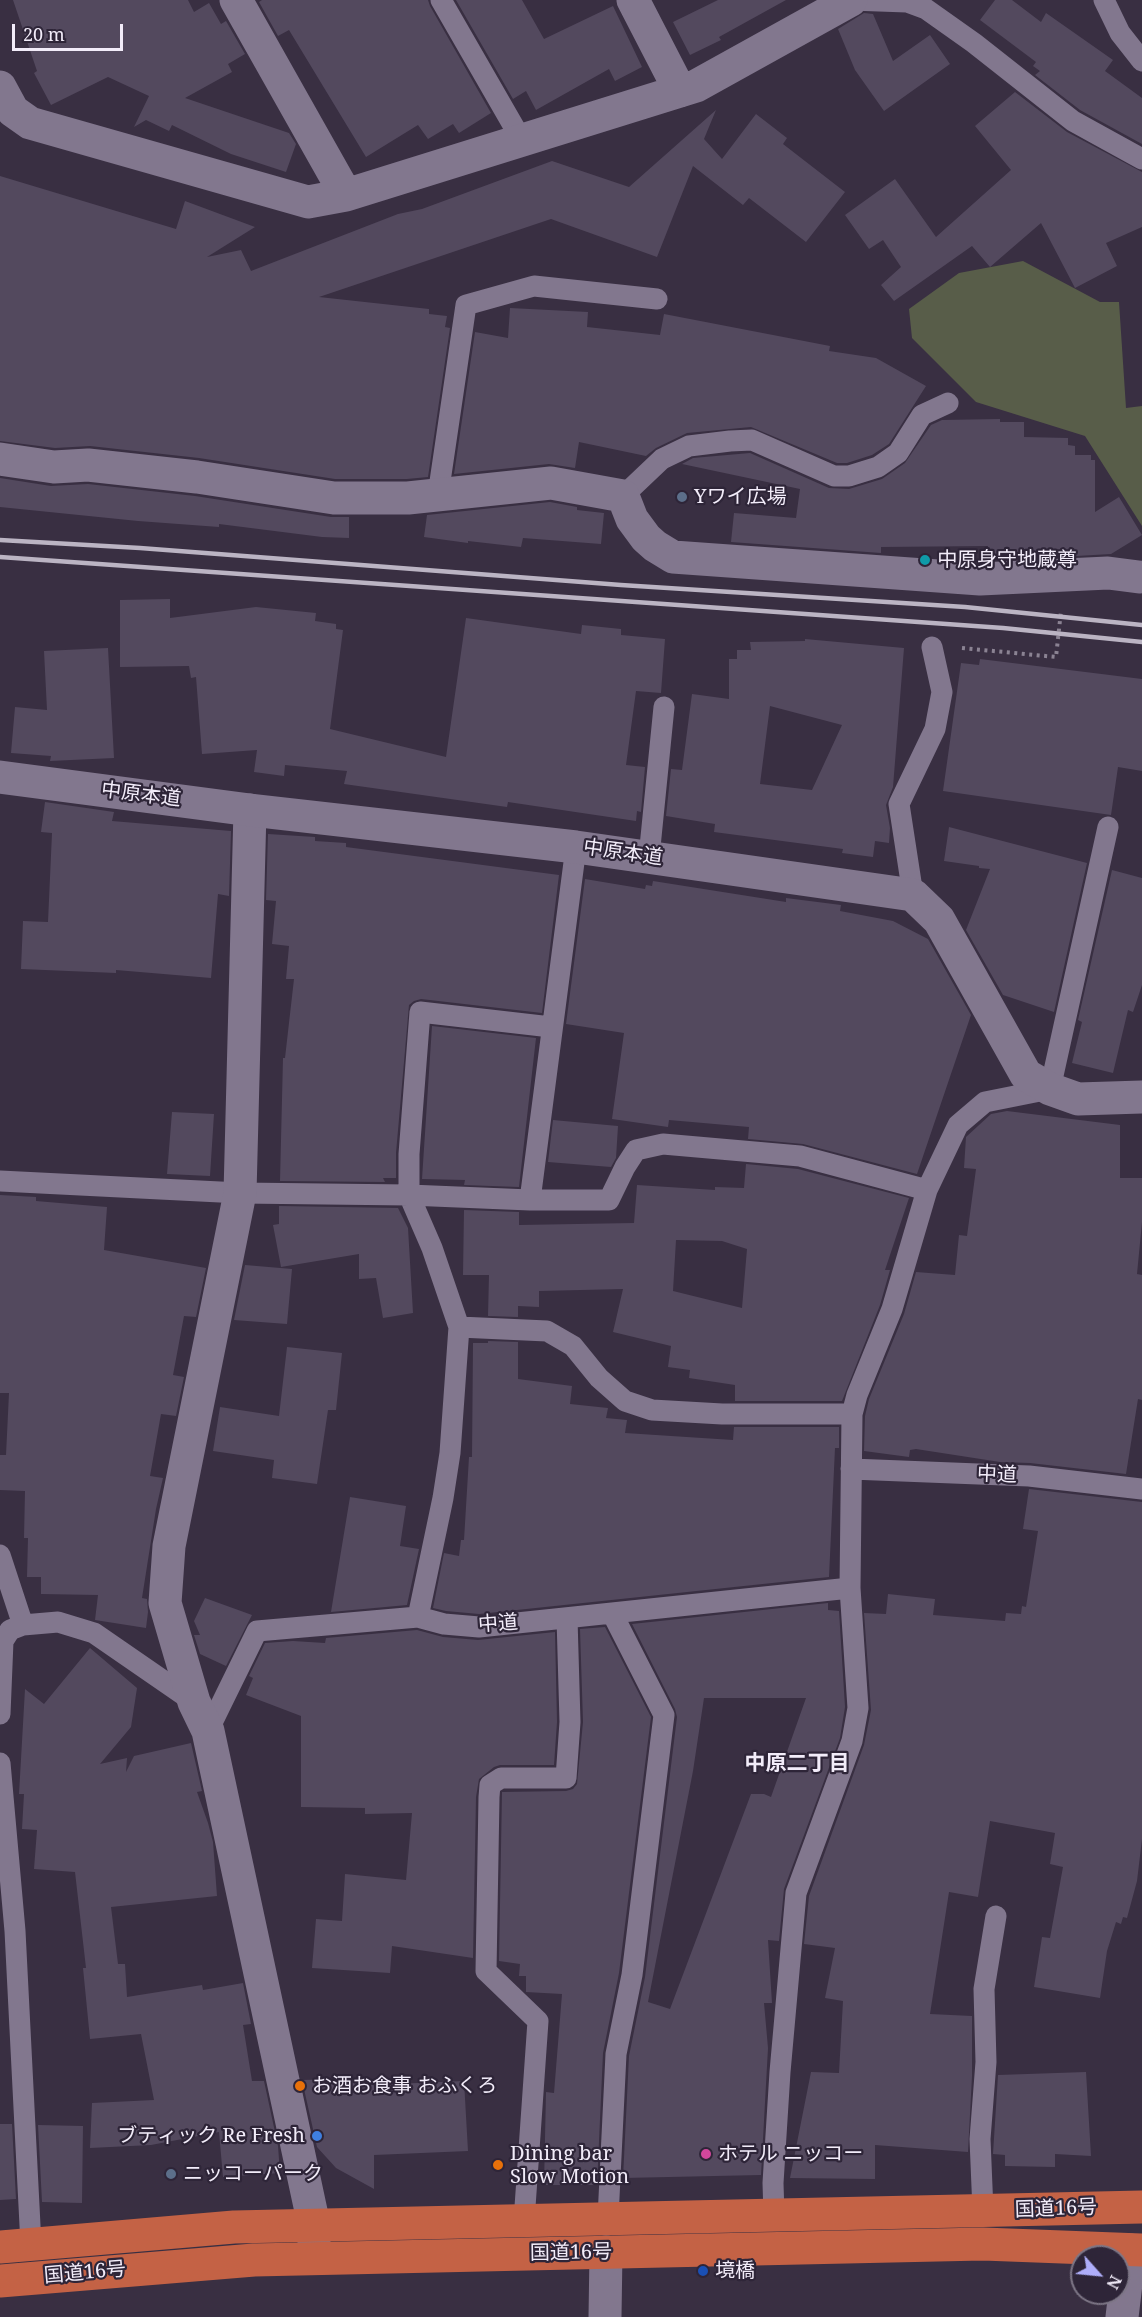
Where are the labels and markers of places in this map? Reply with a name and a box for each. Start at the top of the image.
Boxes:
place label: Yワイ広場 [694,485,786,509]
marker: Yワイ広場 [675,490,689,504]
place label: 中原身守地蔵尊 [937,548,1077,572]
marker: 中原身守地蔵尊 [918,553,932,567]
place label: お酒お食事 おふくろ [312,2074,497,2098]
marker: お酒お食事 おふくろ [293,2079,307,2093]
place label: ブティック Re Fresh [117,2124,305,2148]
marker: ブティック Re Fresh [310,2129,324,2143]
place label: Dining bar Slow Motion [510,2142,629,2189]
place label: ホテル ニッコー [718,2142,863,2166]
marker: ホテル ニッコー [699,2147,713,2161]
marker: Dining bar Slow Motion [491,2158,505,2172]
place label: ニッコーパーク [183,2162,323,2186]
marker: ニッコーパーク [164,2167,178,2181]
place label: 境橋 [715,2259,755,2283]
marker: 境橋 [696,2264,710,2278]

